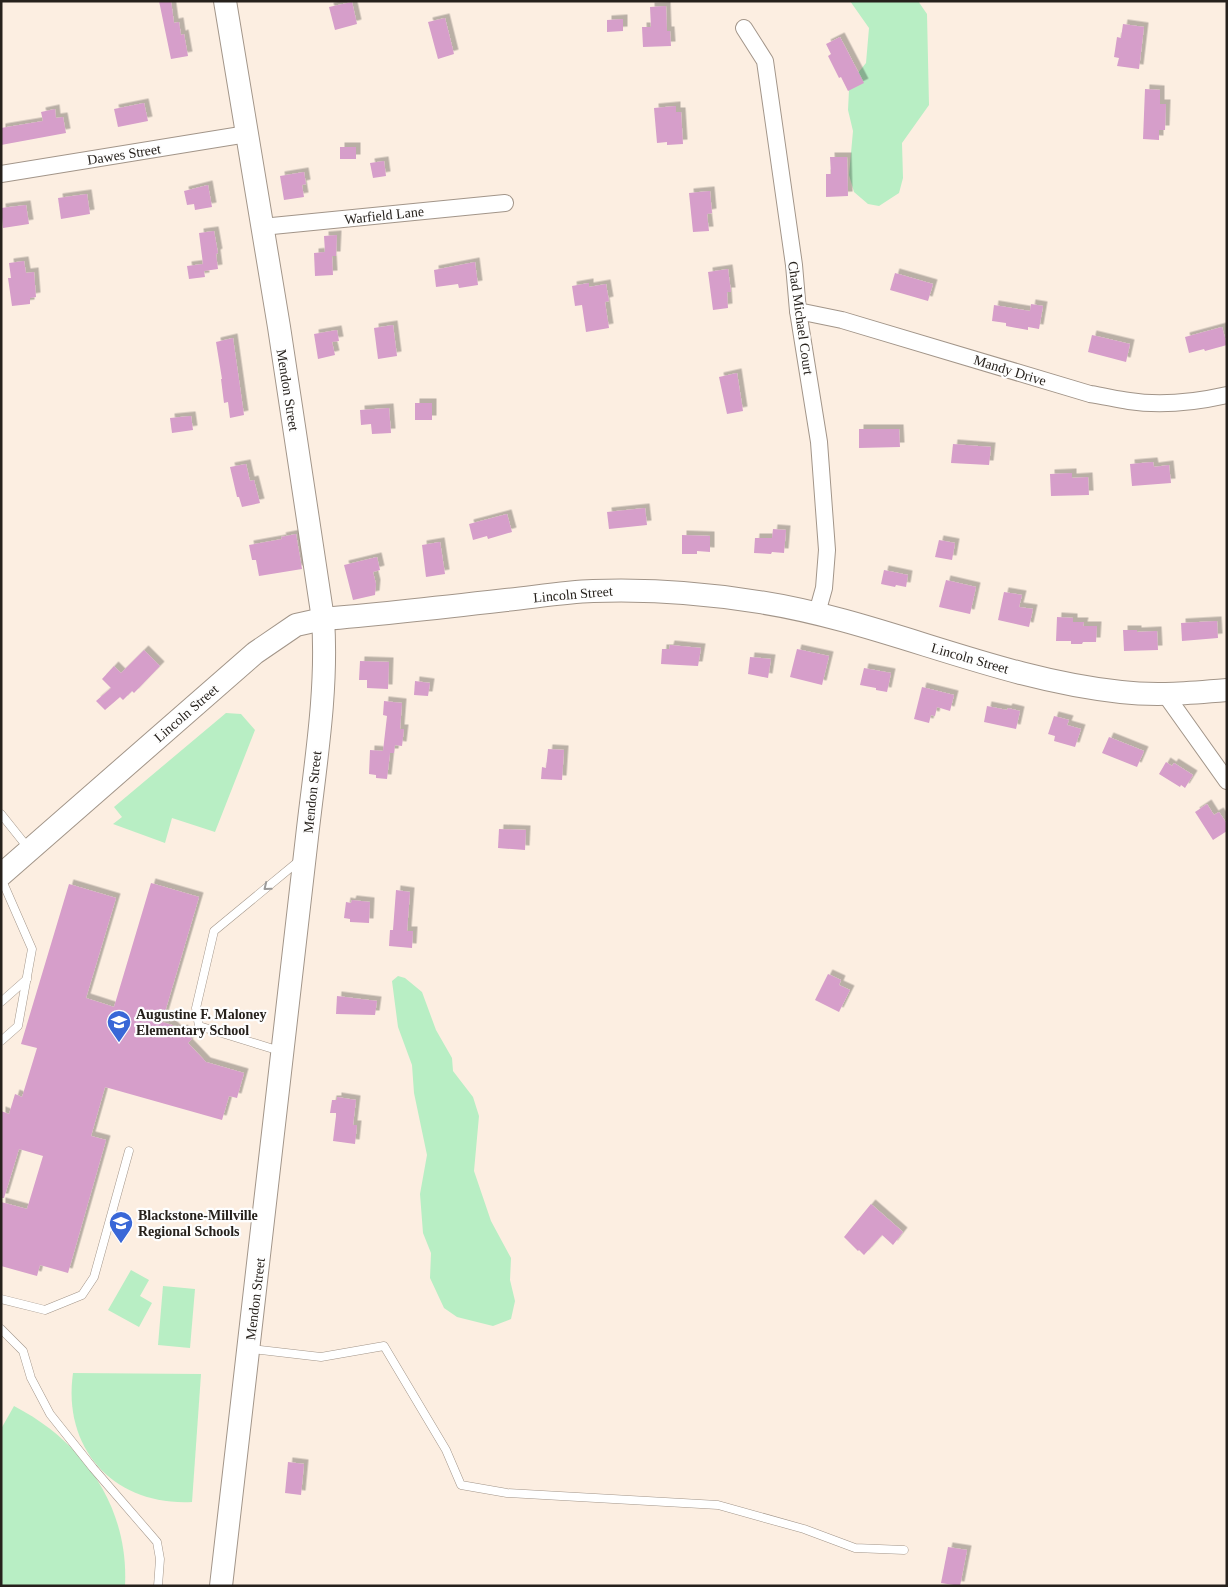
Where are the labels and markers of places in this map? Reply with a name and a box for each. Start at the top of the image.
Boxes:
place label: Augustine F. Maloney Elementary School [136,1007,267,1038]
school or university icon: Augustine F. Maloney Elementary School [106,1009,132,1043]
place label: Blackstone-Millville Regional Schools [138,1208,258,1239]
school or university icon: Blackstone-Millville Regional Schools [108,1210,134,1244]

